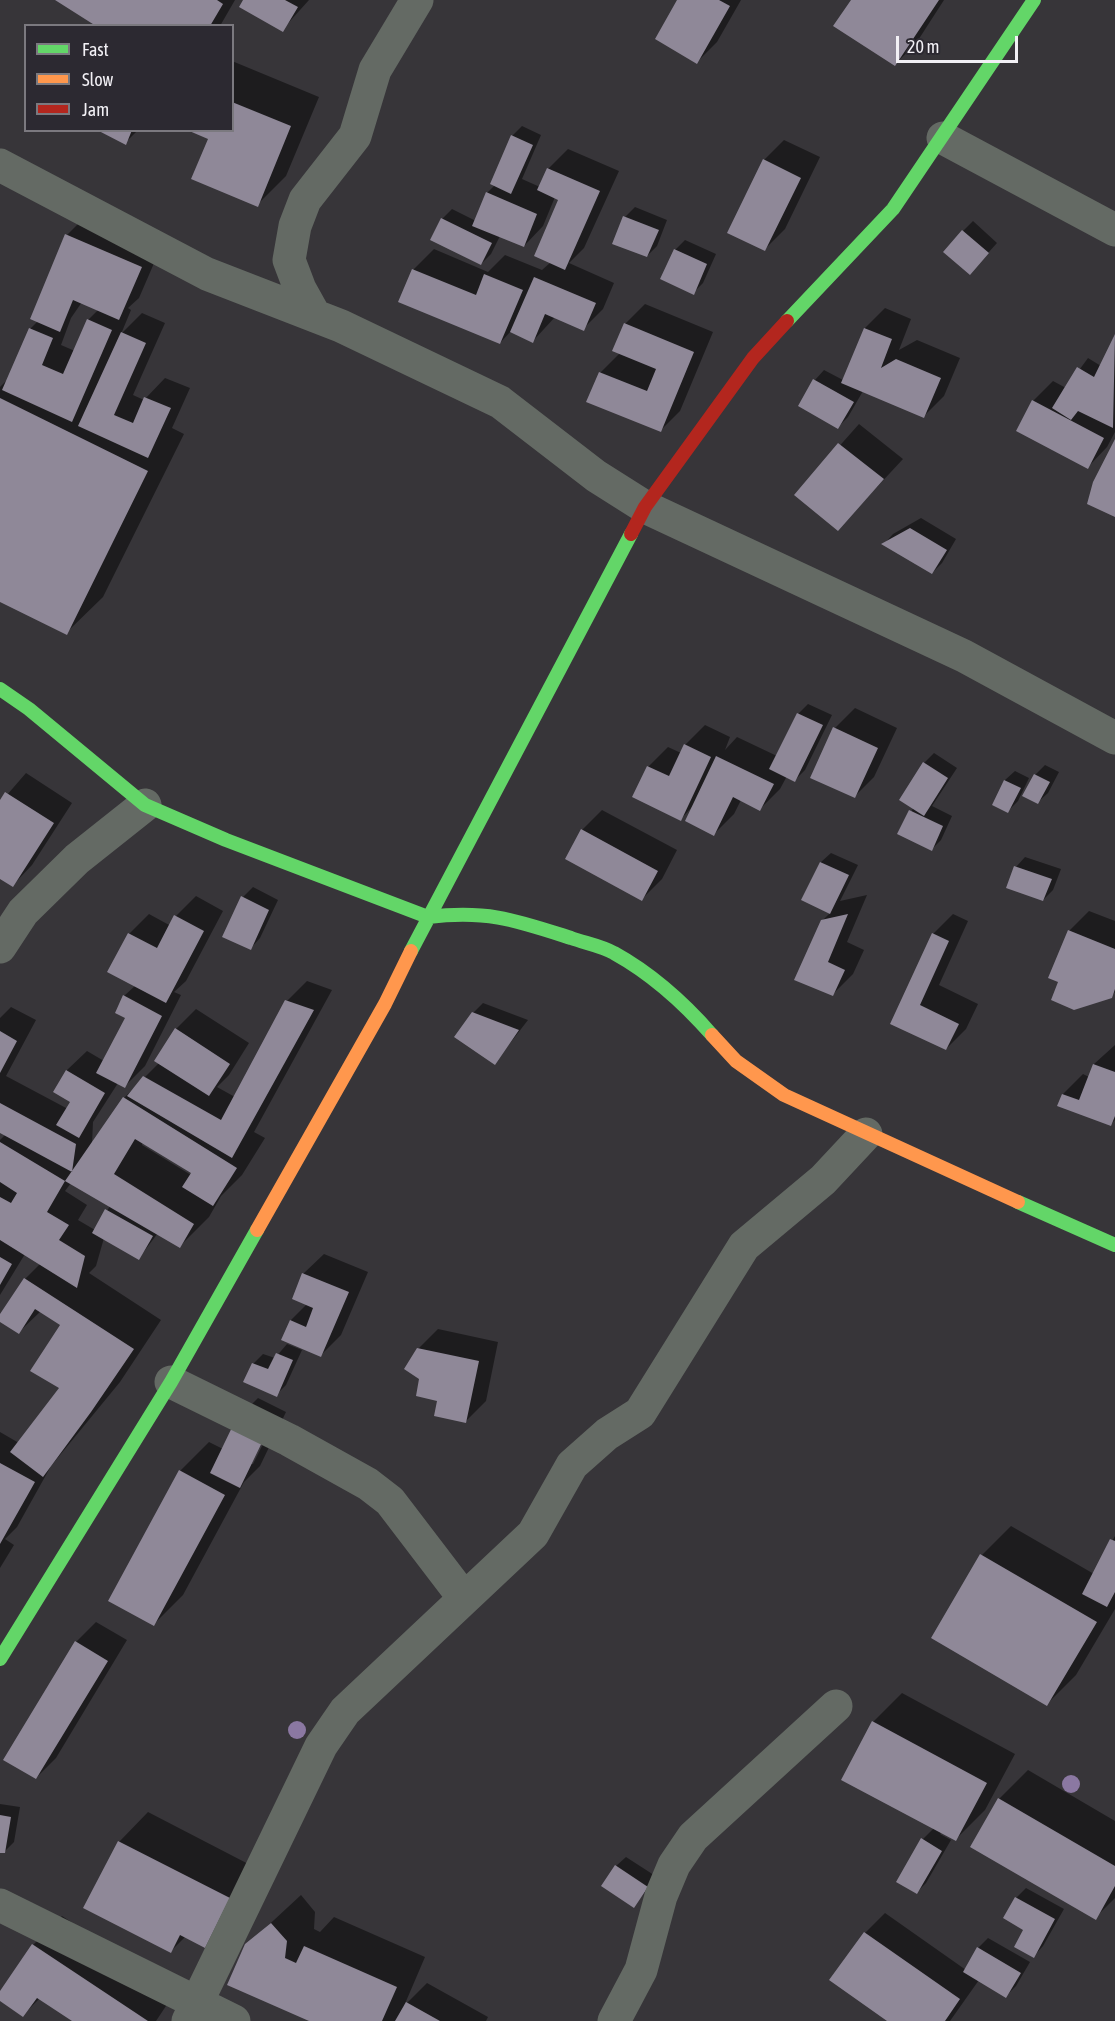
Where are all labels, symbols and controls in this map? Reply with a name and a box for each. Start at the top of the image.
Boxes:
legend [24,24,234,132]
scale bar [899,24,1020,62]
text: 20 m [907,36,939,57]
text: Fast [82,39,109,60]
text: Slow [82,69,113,90]
text: Jam [82,99,109,120]

